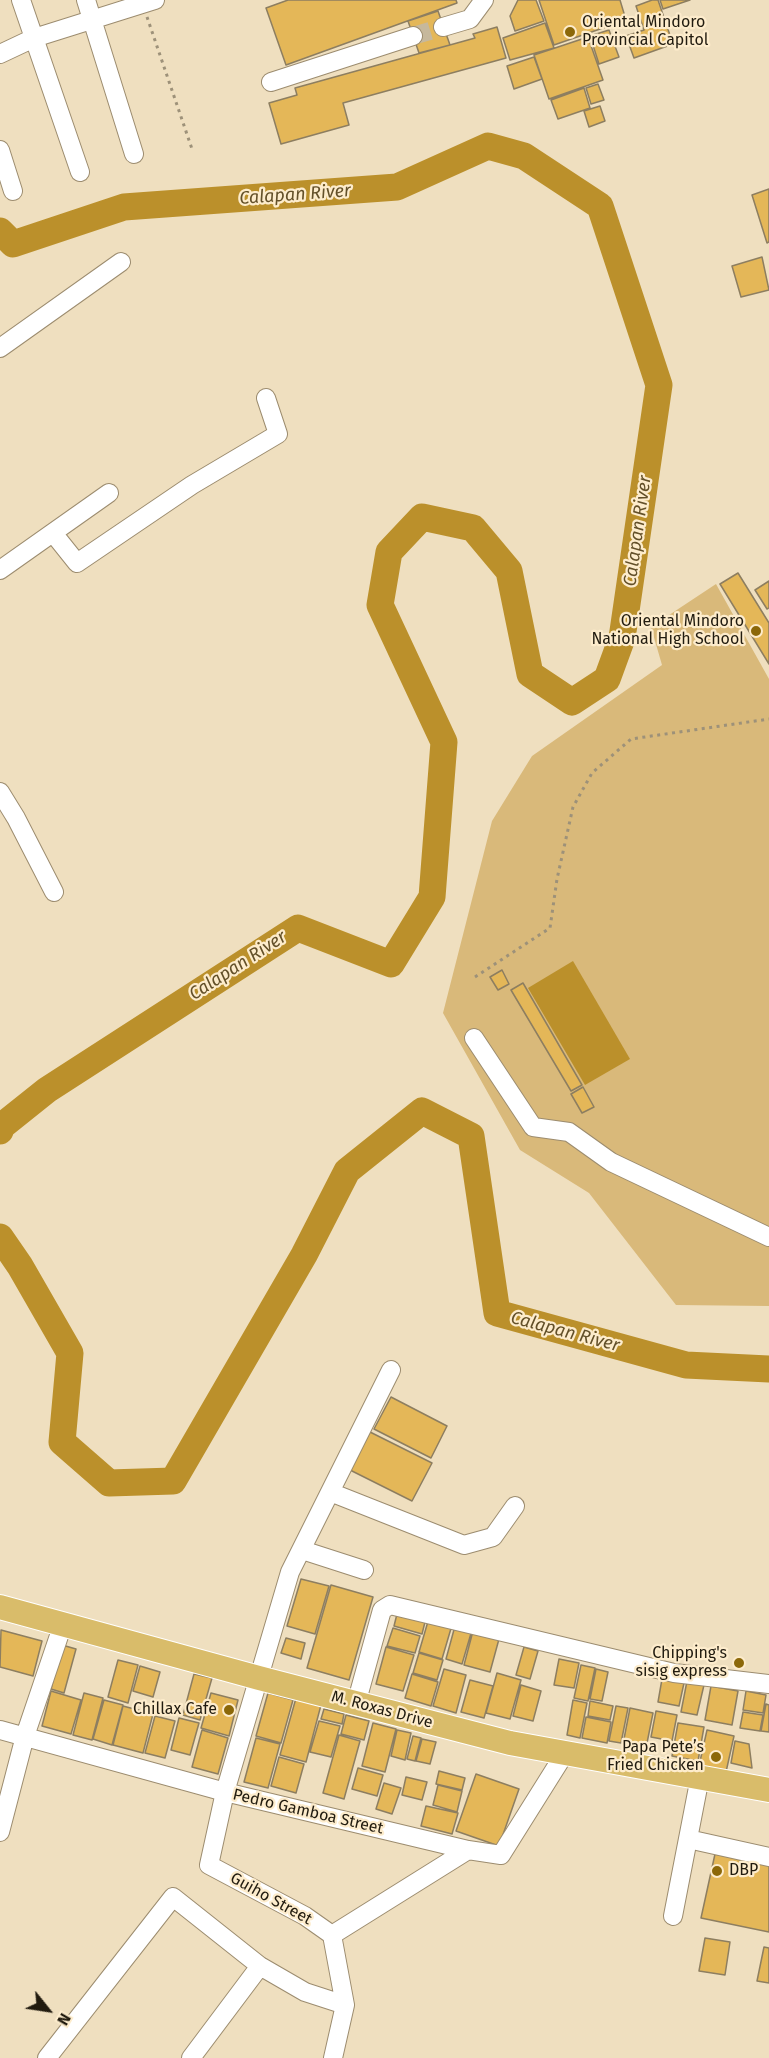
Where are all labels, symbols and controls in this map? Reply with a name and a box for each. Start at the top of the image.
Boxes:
place label: Oriental Mindoro Provincial Capitol [582,13,708,51]
marker: Oriental Mindoro Provincial Capitol [563,25,577,39]
water label: Calapan River [239,180,351,210]
water label: Calapan River [620,474,656,588]
place label: Oriental Mindoro National High School [591,612,744,650]
marker: Oriental Mindoro National High School [749,624,763,638]
water label: Calapan River [185,927,291,1005]
water label: Calapan River [508,1307,622,1357]
place label: Chipping's sisig express [635,1644,727,1682]
marker: Chipping's sisig express [732,1656,746,1670]
street label: M. Roxas Drive [329,1687,435,1733]
place label: Chillax Cafe [133,1700,217,1720]
marker: Chillax Cafe [222,1703,236,1717]
place label: Papa Pete’s Fried Chicken [607,1738,704,1776]
marker: Papa Pete’s Fried Chicken [709,1750,723,1764]
street label: Pedro Gamboa Street [231,1785,385,1839]
place label: DBP [729,1861,758,1881]
marker: DBP [710,1864,724,1878]
street label: Guiho Street [227,1869,315,1929]
north arrow [18,1980,78,2040]
text: N [53,2010,75,2029]

